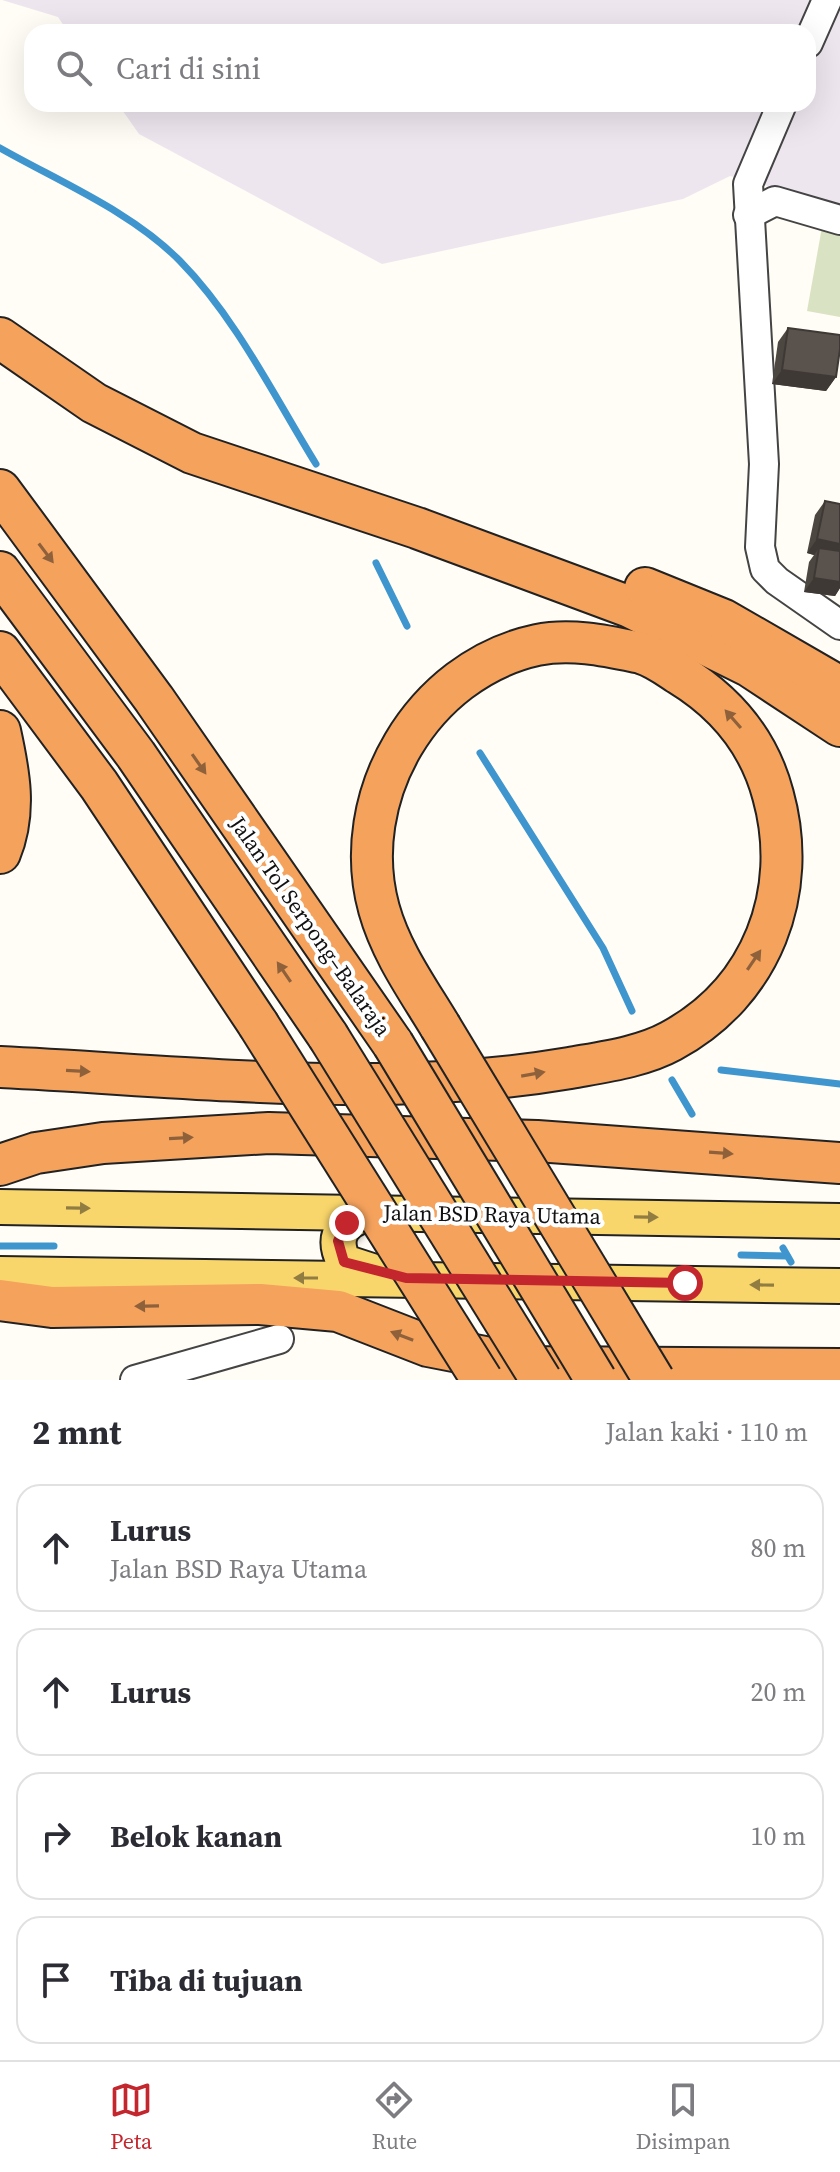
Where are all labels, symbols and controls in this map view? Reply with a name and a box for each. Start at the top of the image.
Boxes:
search box [24,24,816,112]
icon: search [52,46,96,90]
text: Cari di sini [116,48,261,89]
one-way arrow [38,543,54,563]
one-way arrow [724,709,742,728]
one-way arrow [191,753,206,774]
street label: Jalan Tol Serpong–Balaraja [223,809,399,1043]
one-way arrow [746,950,761,971]
one-way arrow [276,961,291,982]
one-way arrow [66,1064,91,1077]
one-way arrow [521,1067,546,1079]
one-way arrow [169,1131,194,1144]
one-way arrow [709,1146,734,1159]
street label: Jalan BSD Raya Utama [382,1197,602,1231]
one-way arrow [66,1202,91,1214]
route end [329,1205,365,1241]
one-way arrow [634,1211,659,1224]
route start [667,1265,703,1301]
one-way arrow [293,1272,318,1284]
one-way arrow [749,1278,774,1291]
one-way arrow [134,1299,159,1312]
one-way arrow [390,1329,414,1342]
text: 2 mnt [32,1409,122,1455]
text: Jalan kaki · 110 m [605,1414,808,1450]
text: Lurus [110,1510,191,1551]
icon: ahead [34,1526,78,1570]
text: 80 m [751,1530,806,1566]
text: Jalan BSD Raya Utama [110,1551,367,1587]
icon: ahead [34,1670,78,1714]
text: Lurus [110,1672,191,1713]
text: 20 m [751,1674,806,1710]
icon: right [34,1814,78,1858]
text: Belok kanan [110,1816,282,1857]
text: 10 m [751,1818,806,1854]
icon: arrive [34,1958,78,2002]
text: Tiba di tujuan [110,1960,303,2001]
tab: Peta [109,2078,153,2156]
tab: Rute [372,2078,417,2156]
tab: Disimpan [636,2078,731,2156]

